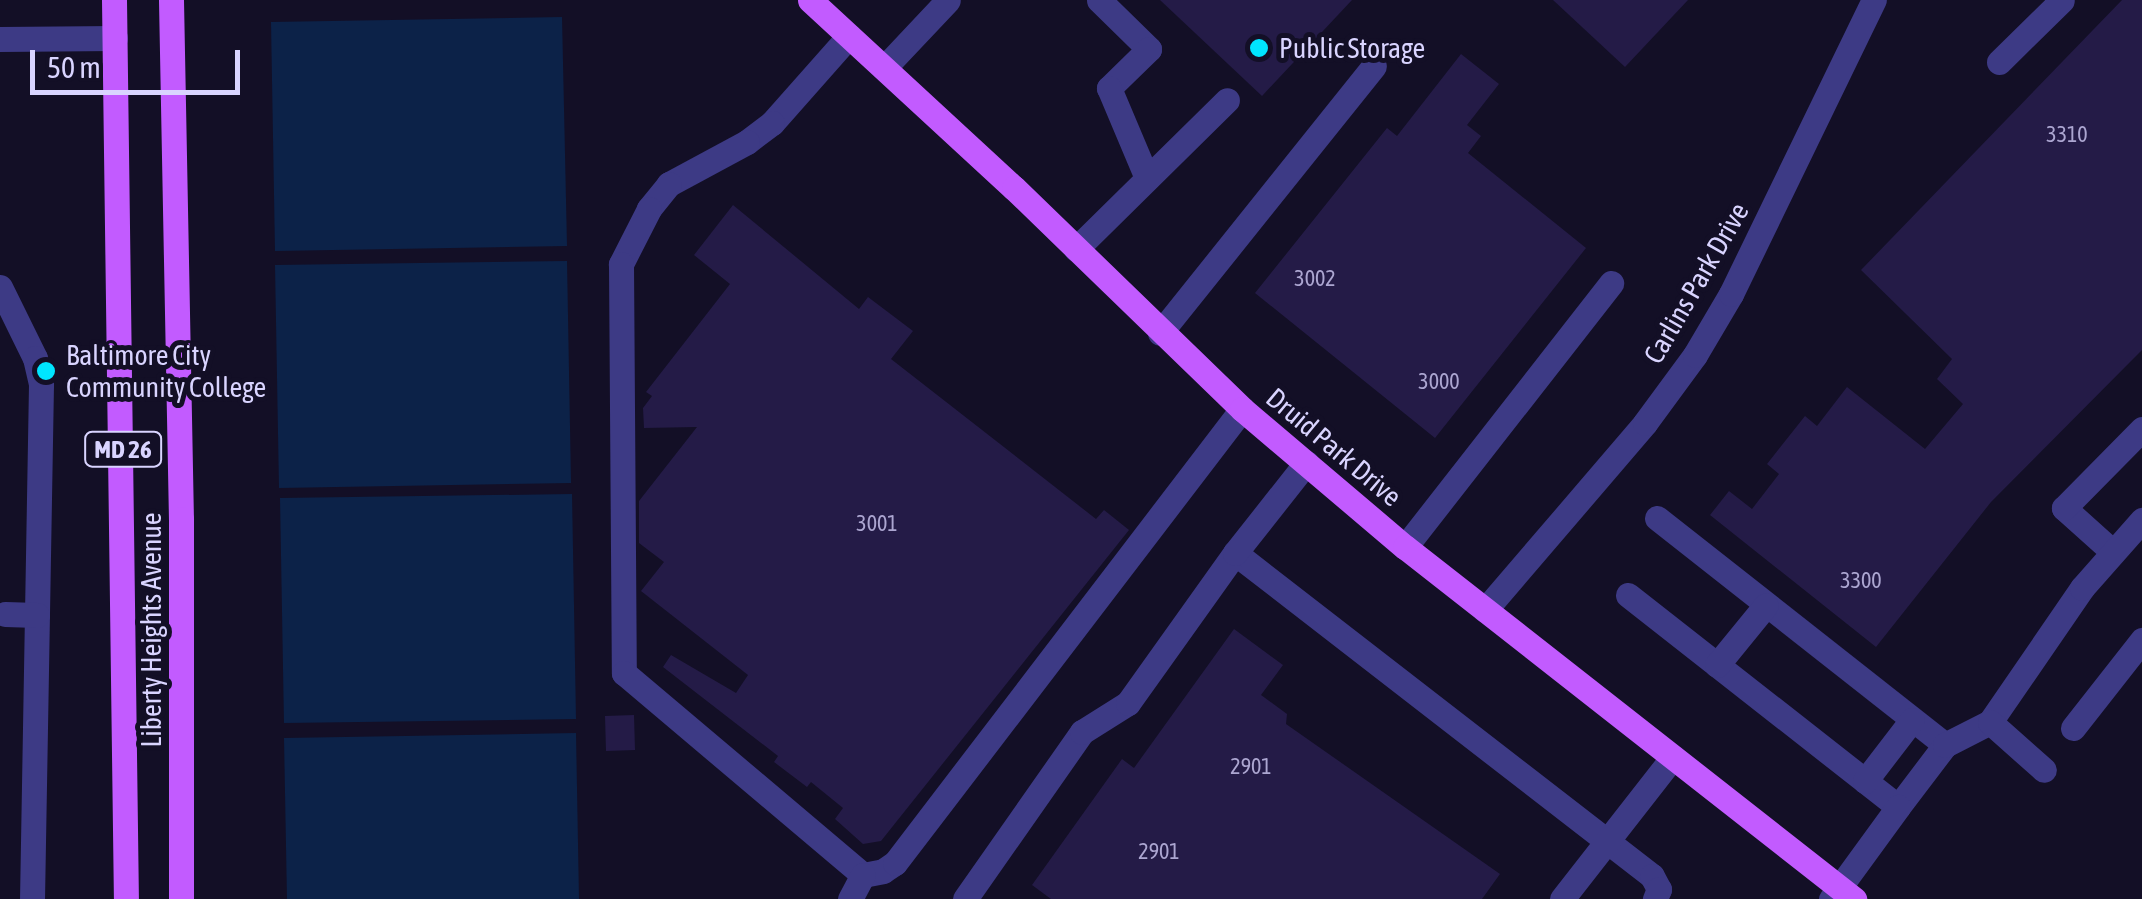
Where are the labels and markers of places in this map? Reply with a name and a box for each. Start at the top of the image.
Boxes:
place label: Public Storage [1279,31,1425,65]
marker: Public Storage [1248,37,1270,59]
place label: Baltimore City Community College [66,338,266,404]
marker: Baltimore City Community College [35,360,57,382]

